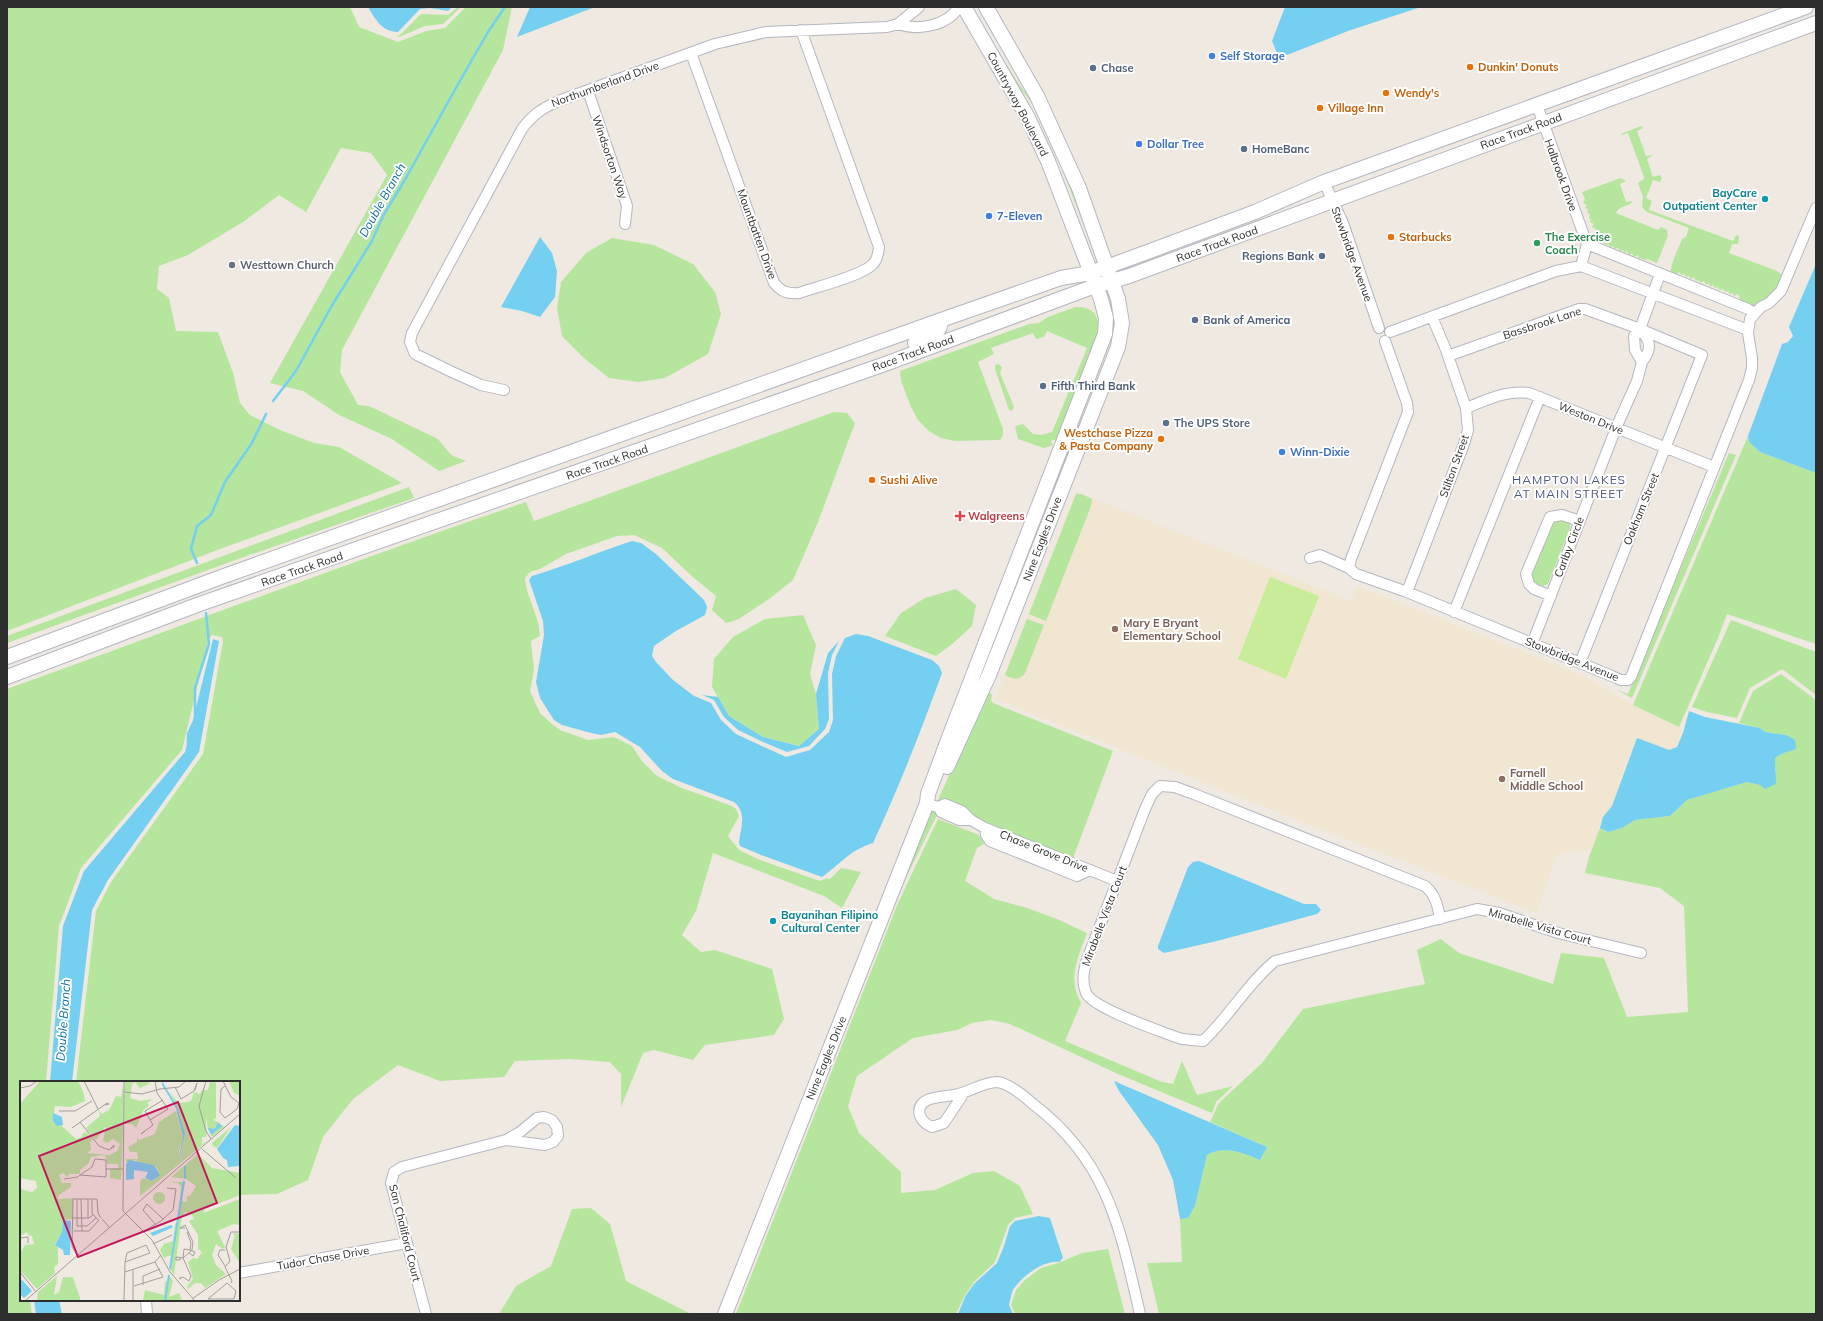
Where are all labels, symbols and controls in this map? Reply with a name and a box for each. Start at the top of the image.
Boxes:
street label: Countryway Boulevard [984,49,1052,159]
place label: Self Storage [1220,49,1285,63]
marker: Self Storage [1207,51,1217,61]
street label: Northumberland Drive [549,58,661,110]
place label: Dunkin' Donuts [1478,60,1559,74]
place label: Chase [1101,61,1134,75]
marker: Dunkin' Donuts [1465,62,1475,72]
marker: Chase [1088,63,1098,73]
place label: Wendy's [1394,86,1440,100]
marker: Wendy's [1381,88,1391,98]
place label: Village Inn [1327,101,1384,115]
marker: Village Inn [1315,103,1325,113]
street label: Race Track Road [1478,110,1564,152]
street label: Windsorton Way [589,113,631,201]
place label: Dollar Tree [1147,137,1204,151]
street label: Halbrook Drive [1541,137,1581,213]
marker: Dollar Tree [1134,139,1144,149]
place label: HomeBanc [1252,142,1310,156]
marker: HomeBanc [1239,144,1249,154]
water label: Double Branch [356,160,408,240]
place label: BayCare Outpatient Center [1663,186,1758,213]
street label: Mountbatten Drive [734,187,780,281]
marker: BayCare Outpatient Center [1760,194,1770,204]
street label: Stowbridge Avenue [1328,205,1376,303]
place label: 7-Eleven [997,209,1042,223]
marker: 7-Eleven [984,211,994,221]
street label: Race Track Road [1174,223,1260,265]
place label: Starbucks [1399,230,1452,244]
place label: The Exercise Coach [1545,230,1610,257]
marker: Starbucks [1386,232,1396,242]
marker: The Exercise Coach [1532,238,1542,248]
place label: Regions Bank [1242,249,1315,263]
marker: Regions Bank [1317,251,1327,261]
place label: Westtown Church [240,258,334,272]
marker: Westtown Church [227,260,237,270]
street label: Bassbrook Lane [1501,304,1583,342]
place label: Bank of America [1203,313,1291,327]
marker: Bank of America [1190,315,1200,325]
street label: Race Track Road [870,332,956,374]
place label: Fifth Third Bank [1051,379,1136,393]
marker: Fifth Third Bank [1038,381,1048,391]
street label: Weston Drive [1556,399,1626,437]
place label: The UPS Store [1174,416,1250,430]
marker: The UPS Store [1161,418,1171,428]
place label: Westchase Pizza & Pasta Company [1059,426,1153,453]
street label: Stilton Street [1436,433,1472,499]
marker: Westchase Pizza & Pasta Company [1156,434,1166,444]
street label: Race Track Road [564,441,650,483]
place label: Winn-Dixie [1290,445,1349,459]
marker: Winn-Dixie [1277,447,1287,457]
street label: Oakham Street [1620,471,1662,547]
district label: HAMPTON LAKES AT MAIN STREET [1512,472,1626,501]
place label: Sushi Alive [880,473,938,487]
marker: Sushi Alive [867,475,877,485]
street label: Nine Eagles Drive [1019,495,1065,583]
place label: Walgreens [968,509,1025,523]
marker: Walgreens [955,511,965,521]
street label: Carlby Circle [1551,515,1587,579]
street label: Race Track Road [259,548,345,590]
place label: Mary E Bryant Elementary School [1123,616,1221,643]
marker: Mary E Bryant Elementary School [1110,624,1120,634]
street label: Stowbridge Avenue [1523,634,1621,684]
place label: Farnell Middle School [1510,766,1583,793]
marker: Farnell Middle School [1497,774,1507,784]
street label: Chase Grove Drive [998,827,1090,875]
street label: Mirabelle Vista Court [1078,864,1130,968]
street label: Mirabelle Vista Court [1487,905,1593,947]
place label: Bayanihan Filipino Cultural Center [781,908,879,935]
marker: Bayanihan Filipino Cultural Center [768,916,778,926]
water label: Double Branch [53,979,73,1061]
street label: Nine Eagles Drive [803,1014,849,1102]
inset map [20,1081,240,1301]
street label: San Chaliford Court [386,1183,424,1283]
street label: Tudor Chase Drive [276,1243,370,1273]

